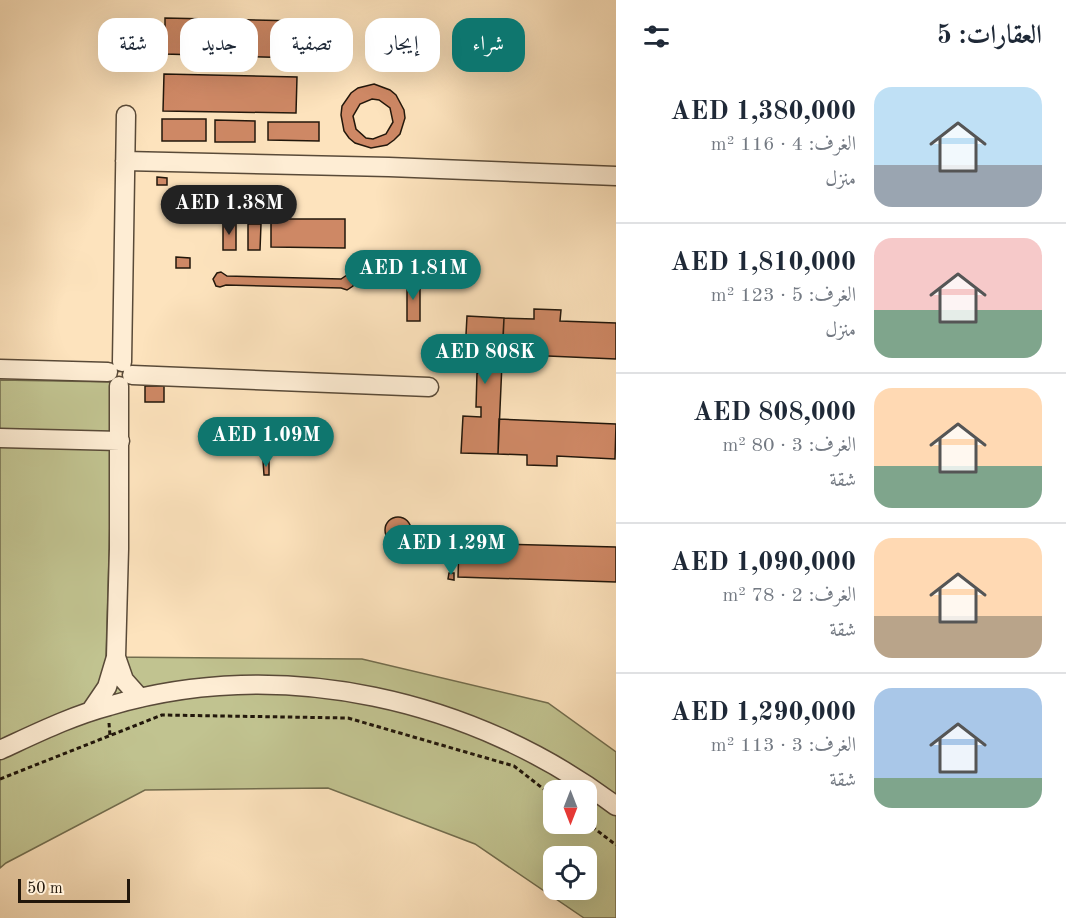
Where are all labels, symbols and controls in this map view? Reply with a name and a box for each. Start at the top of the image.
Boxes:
chip: شقة [98,18,168,72]
chip: جديد [180,18,258,72]
chip: تصفية [270,18,353,72]
chip: إيجار [365,18,440,72]
chip: شراء [452,18,525,72]
icon: filters [640,20,673,53]
text: العقارات: 5 [937,23,1042,49]
text: AED 1,380,000 [671,99,856,125]
icon: home [922,111,994,183]
text: الغرف: 4 · 116 m² [711,135,856,155]
text: منزل [825,170,856,190]
pin: AED 1.38M [160,185,298,236]
text: AED 1.38M [175,194,283,214]
pin: AED 1.81M [344,250,482,301]
text: AED 1,810,000 [671,250,856,276]
text: AED 1.81M [359,259,467,279]
icon: home [922,262,994,334]
text: الغرف: 5 · 123 m² [711,286,856,306]
text: منزل [825,321,856,341]
pin: AED 808K [423,334,547,385]
text: AED 808K [435,343,535,363]
text: AED 808,000 [693,400,856,426]
icon: home [922,412,994,484]
pin: AED 1.09M [197,417,335,468]
text: AED 1.09M [212,426,320,446]
text: الغرف: 3 · 80 m² [722,436,856,456]
text: شقة [830,471,856,491]
pin: AED 1.29M [382,525,520,576]
text: AED 1.29M [397,534,505,554]
text: AED 1,090,000 [671,550,856,576]
icon: home [922,562,994,634]
text: الغرف: 2 · 78 m² [722,586,856,606]
text: شقة [830,621,856,641]
text: AED 1,290,000 [671,700,856,726]
icon: home [922,712,994,784]
text: الغرف: 3 · 113 m² [711,736,856,756]
text: شقة [830,771,856,791]
north arrow [543,780,597,834]
map controls [543,780,597,900]
button: locate [543,846,597,900]
scale bar [18,876,130,904]
text: 50 m [27,881,63,897]

